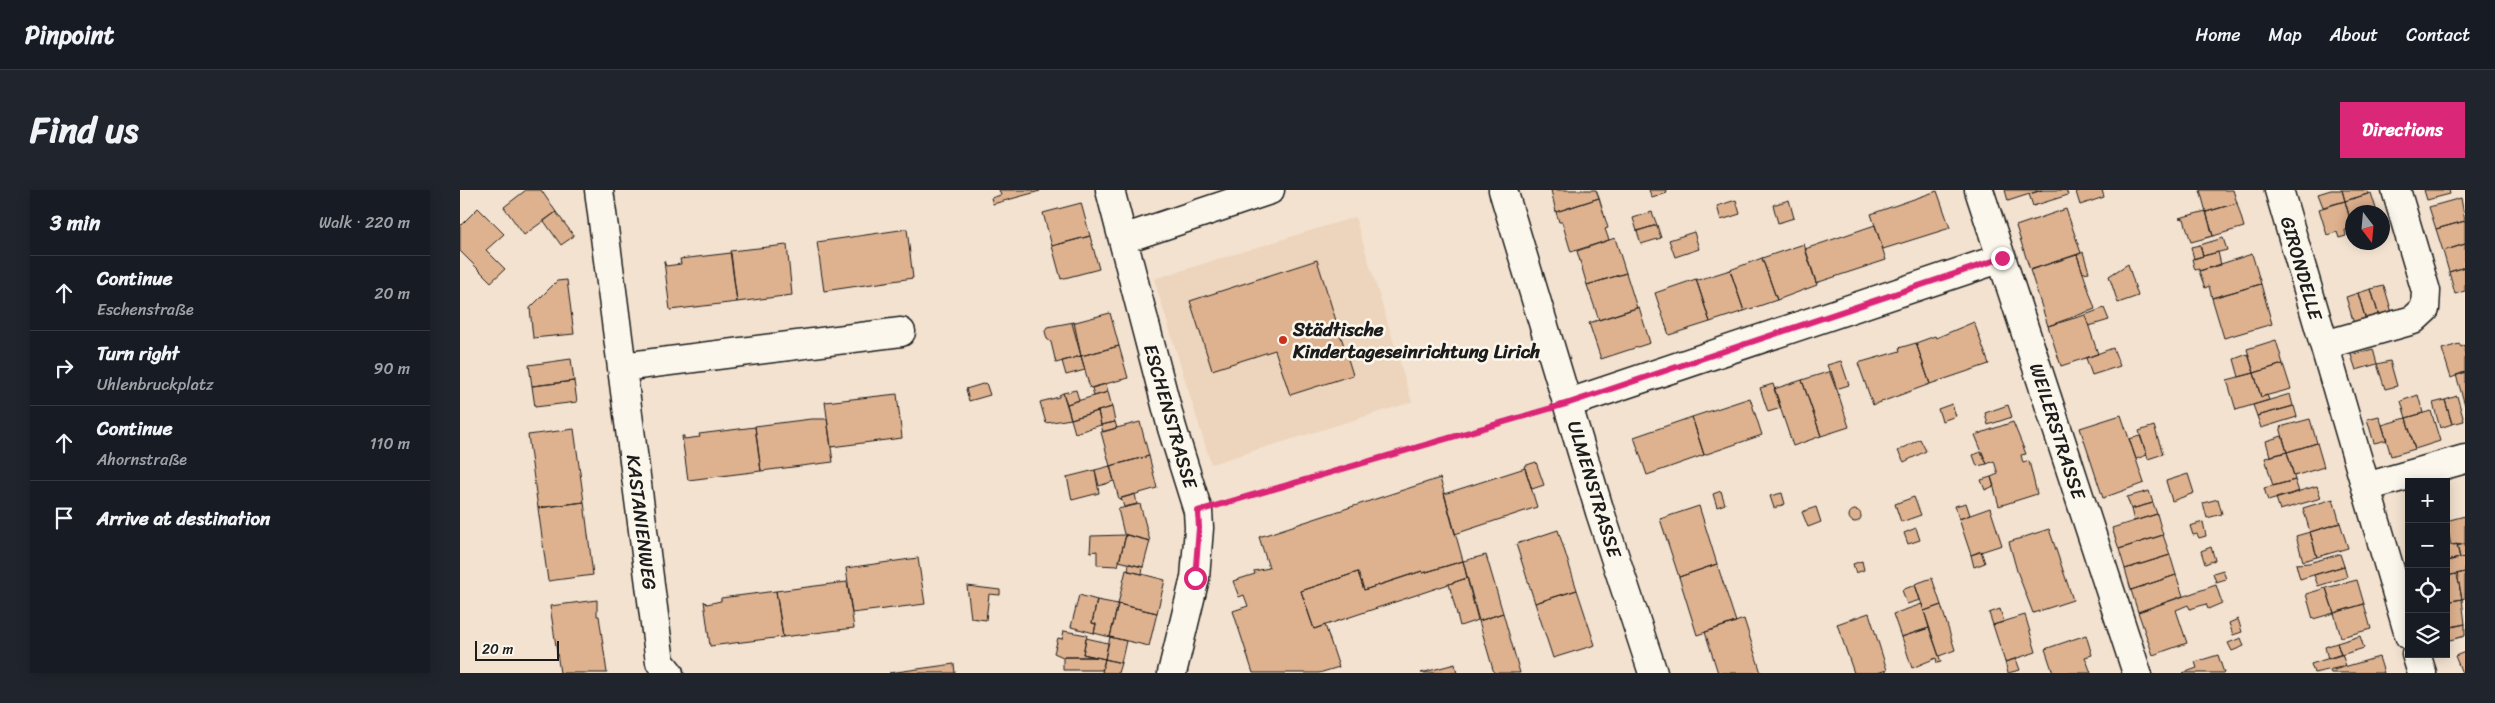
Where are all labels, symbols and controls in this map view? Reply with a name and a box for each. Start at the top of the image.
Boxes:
text: Pinpoint [25,14,114,56]
text: Home [2196,19,2241,51]
text: Map [2269,19,2302,51]
text: About [2330,19,2378,51]
text: Contact [2406,19,2470,51]
text: Find us [30,99,138,161]
button: Directions [2340,102,2465,158]
text: 3 min [50,204,100,242]
north arrow [2345,205,2390,250]
text: Walk · 220 m [319,208,410,237]
street label: GIRONDELLE [2271,212,2332,325]
route end [1991,247,2014,270]
text: Continue [97,262,173,295]
icon: ahead [50,279,78,307]
text: 20 m [374,279,410,308]
text: Eschenstraße [97,295,194,324]
place label: Städtische Kindertageseinrichtung Lirich [1292,313,1540,368]
marker: Städtische Kindertageseinrichtung Lirich [1277,334,1289,346]
text: Turn right [97,337,179,370]
street label: ESCHENSTRASSE [1134,340,1207,494]
icon: right [50,354,78,382]
text: 90 m [374,354,410,383]
street label: WEILERSTRASSE [2020,359,2096,505]
text: Uhlenbruckplatz [97,370,213,399]
text: Continue [97,412,173,445]
street label: ULMENSTRASSE [1558,417,1631,563]
icon: ahead [50,429,78,457]
text: 110 m [370,429,410,458]
text: Ahornstraße [97,445,187,474]
street label: KASTANIENWEG [617,453,666,592]
map controls [2405,478,2450,658]
button: + [2405,478,2450,523]
text: Arrive at destination [97,502,270,535]
icon: arrive [50,504,78,532]
button: − [2405,523,2450,568]
route start [1184,567,1207,590]
button: locate [2405,568,2450,613]
button: layers [2405,613,2450,658]
text: 20 m [482,637,513,662]
scale bar [475,638,559,661]

